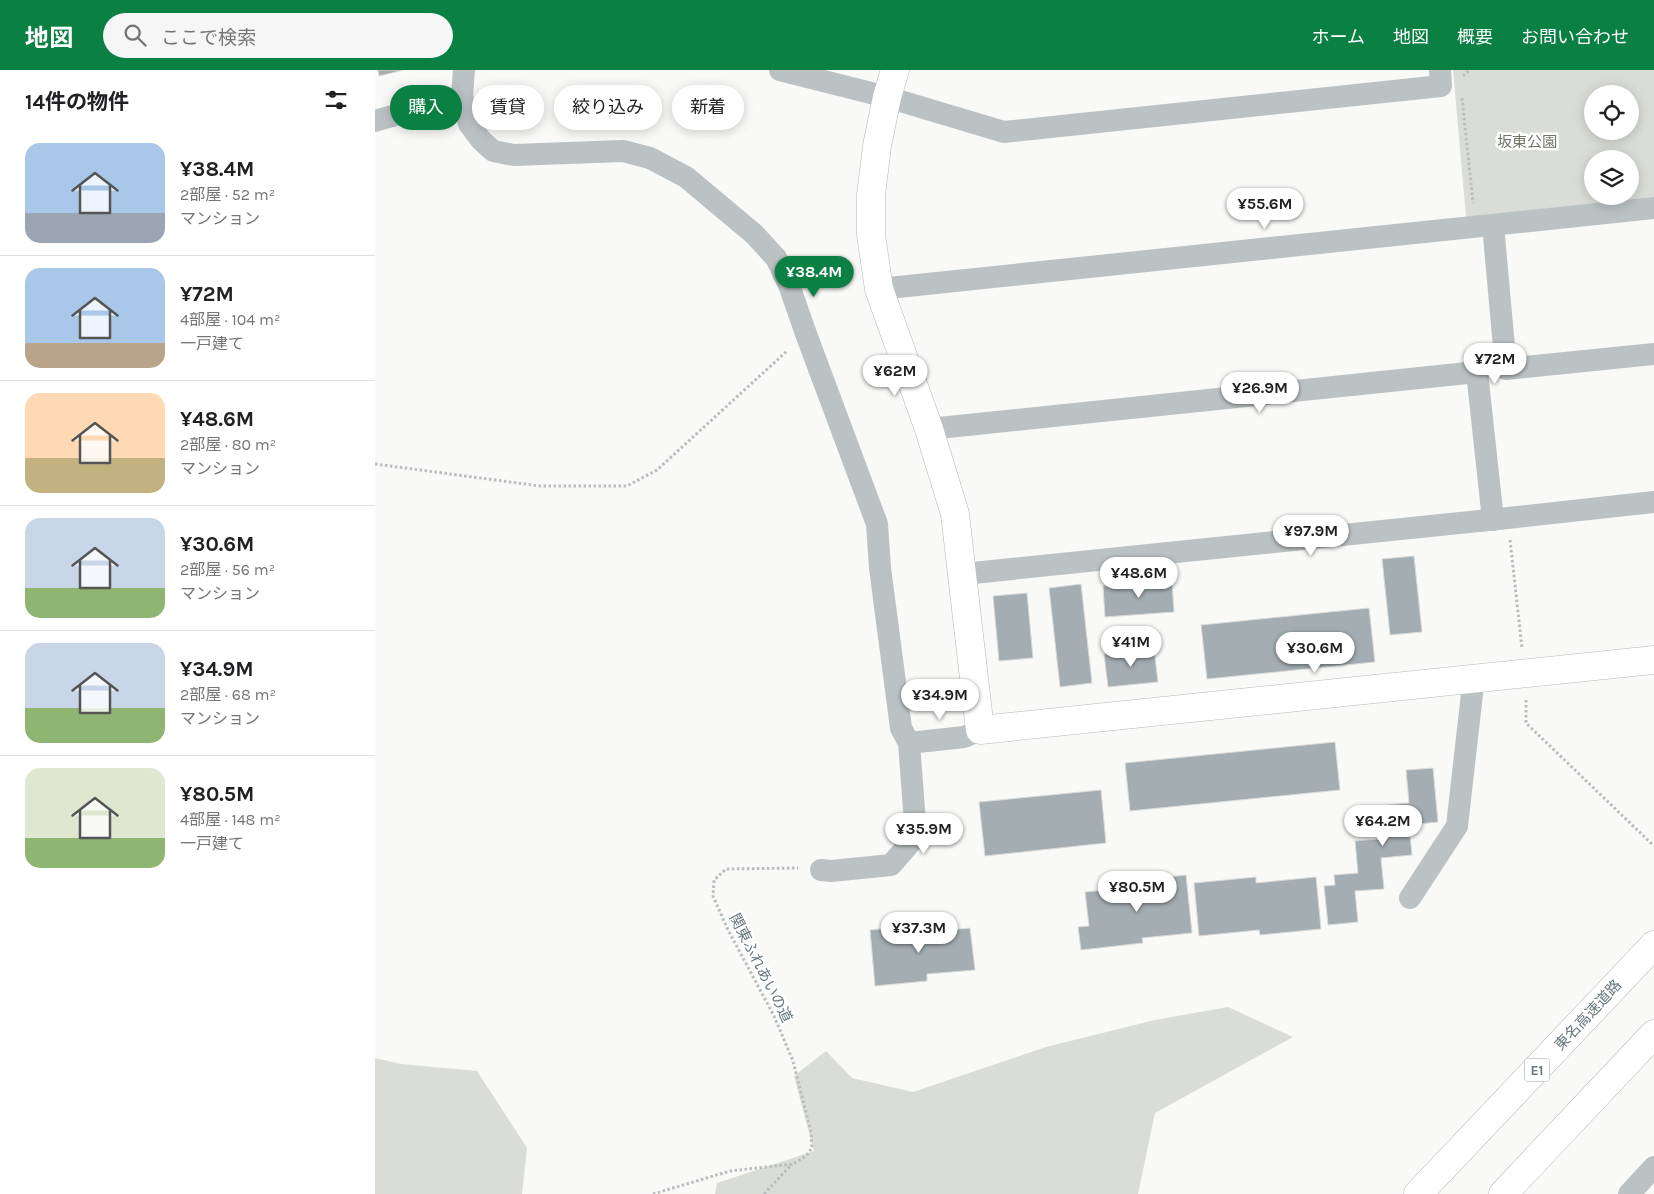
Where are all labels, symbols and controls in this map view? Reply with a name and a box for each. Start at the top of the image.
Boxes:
search box [103,13,453,58]
icon: search [121,21,149,49]
text: 地図 [25,24,73,52]
text: ホーム [1312,26,1365,48]
text: 地図 [1393,26,1429,48]
text: 概要 [1457,26,1493,48]
text: お問い合わせ [1521,26,1629,48]
text: ここで検索 [161,27,256,49]
chip: 購入 [390,85,462,130]
chip: 賃貸 [472,85,544,130]
chip: 絞り込み [554,85,662,130]
chip: 新着 [672,85,744,130]
map controls [1584,85,1639,205]
button: locate [1584,85,1639,140]
icon: filters [322,86,350,114]
text: 14件の物件 [25,90,129,114]
park label: 坂東公園 [1497,133,1557,151]
button: layers [1584,150,1639,205]
text: ¥38.4M [180,157,254,181]
icon: home [65,163,125,223]
text: 2部屋 · 52 m² [180,185,275,204]
pin: ¥55.6M [1224,188,1306,230]
text: ¥55.6M [1237,194,1293,213]
text: マンション [180,209,260,228]
pin: ¥38.4M [773,256,855,298]
text: ¥38.4M [786,262,842,281]
text: ¥72M [180,282,234,306]
icon: home [65,288,125,348]
text: 4部屋 · 104 m² [180,310,280,329]
text: 一戸建て [180,334,244,353]
pin: ¥72M [1465,342,1525,385]
text: ¥72M [1474,349,1516,368]
pin: ¥62M [865,354,925,397]
text: ¥62M [874,361,916,380]
pin: ¥26.9M [1219,372,1301,414]
text: ¥26.9M [1232,378,1288,397]
text: ¥48.6M [180,407,254,431]
icon: home [65,413,125,473]
text: 2部屋 · 80 m² [180,435,276,454]
text: マンション [180,459,260,478]
pin: ¥97.9M [1270,514,1352,557]
text: ¥97.9M [1284,521,1338,540]
text: ¥30.6M [180,532,254,556]
icon: home [65,538,125,598]
pin: ¥48.6M [1098,556,1180,599]
text: 2部屋 · 56 m² [180,560,275,579]
text: ¥48.6M [1111,563,1167,582]
text: マンション [180,584,260,603]
pin: ¥41M [1101,626,1161,668]
text: ¥41M [1112,632,1150,651]
pin: ¥30.6M [1274,632,1356,674]
text: ¥30.6M [1287,638,1343,657]
text: ¥34.9M [180,657,254,681]
icon: home [65,663,125,723]
pin: ¥34.9M [899,678,981,721]
text: 2部屋 · 68 m² [180,685,276,704]
text: ¥34.9M [912,685,968,704]
text: マンション [180,709,260,728]
text: ¥80.5M [180,782,254,806]
icon: home [65,788,125,848]
pin: ¥64.2M [1342,804,1424,847]
text: 4部屋 · 148 m² [180,810,281,829]
text: ¥64.2M [1355,811,1411,830]
pin: ¥35.9M [883,812,965,855]
text: ¥35.9M [896,819,952,838]
text: 一戸建て [180,834,244,853]
pin: ¥80.5M [1096,870,1178,913]
text: ¥80.5M [1109,877,1165,896]
street label: 関東ふれあいの道 [726,910,796,1026]
pin: ¥37.3M [878,912,960,954]
text: ¥37.3M [892,918,946,937]
street label: 東名高速道路 [1551,976,1625,1054]
road number: E1 [1525,1058,1549,1082]

